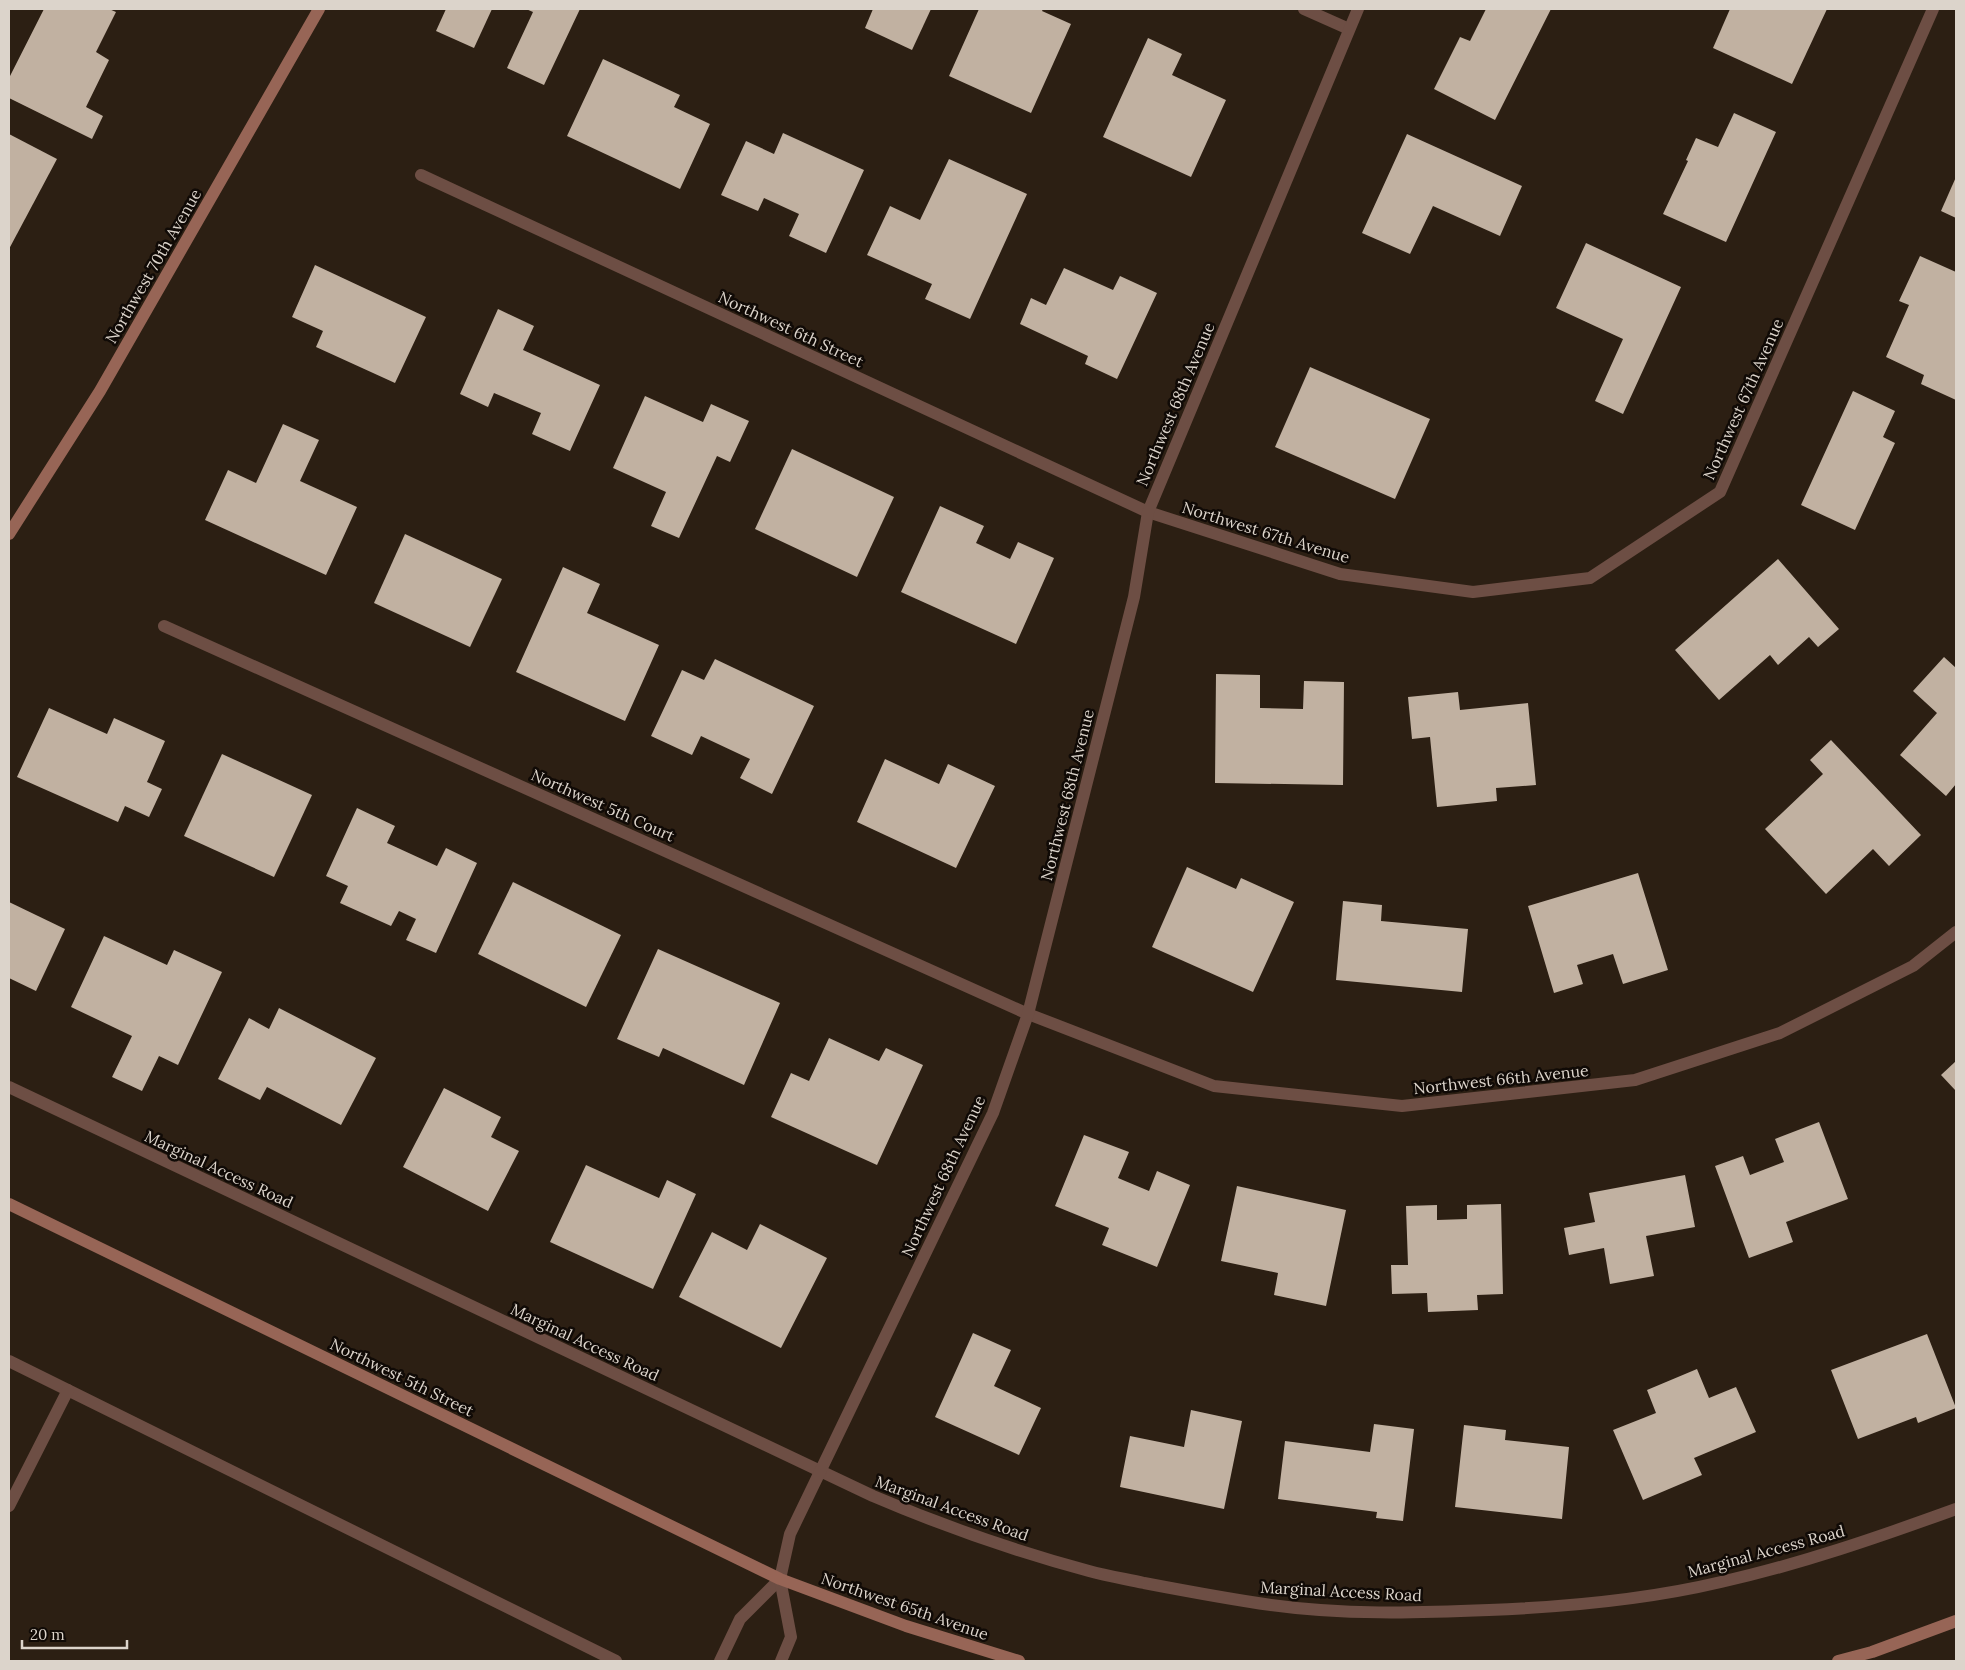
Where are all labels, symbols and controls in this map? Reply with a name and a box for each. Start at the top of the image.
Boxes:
street label: Northwest 70th Avenue [101,185,206,347]
street label: Northwest 6th Street [715,287,867,372]
street label: Northwest 67th Avenue [1698,315,1788,483]
street label: Northwest 68th Avenue [1131,319,1219,489]
street label: Northwest 67th Avenue [1180,497,1352,567]
street label: Northwest 68th Avenue [1036,707,1098,883]
street label: Northwest 5th Court [528,764,679,846]
street label: Northwest 66th Avenue [1412,1060,1590,1098]
street label: Northwest 68th Avenue [897,1092,989,1260]
street label: Marginal Access Road [141,1126,297,1212]
street label: Marginal Access Road [507,1299,663,1385]
street label: Northwest 5th Street [327,1334,478,1421]
street label: Marginal Access Road [873,1471,1032,1545]
street label: Marginal Access Road [1685,1520,1847,1582]
street label: Northwest 65th Avenue [819,1568,992,1644]
street label: Marginal Access Road [1260,1577,1423,1605]
scale bar [22,1618,128,1650]
text: 20 m [30,1625,65,1644]

